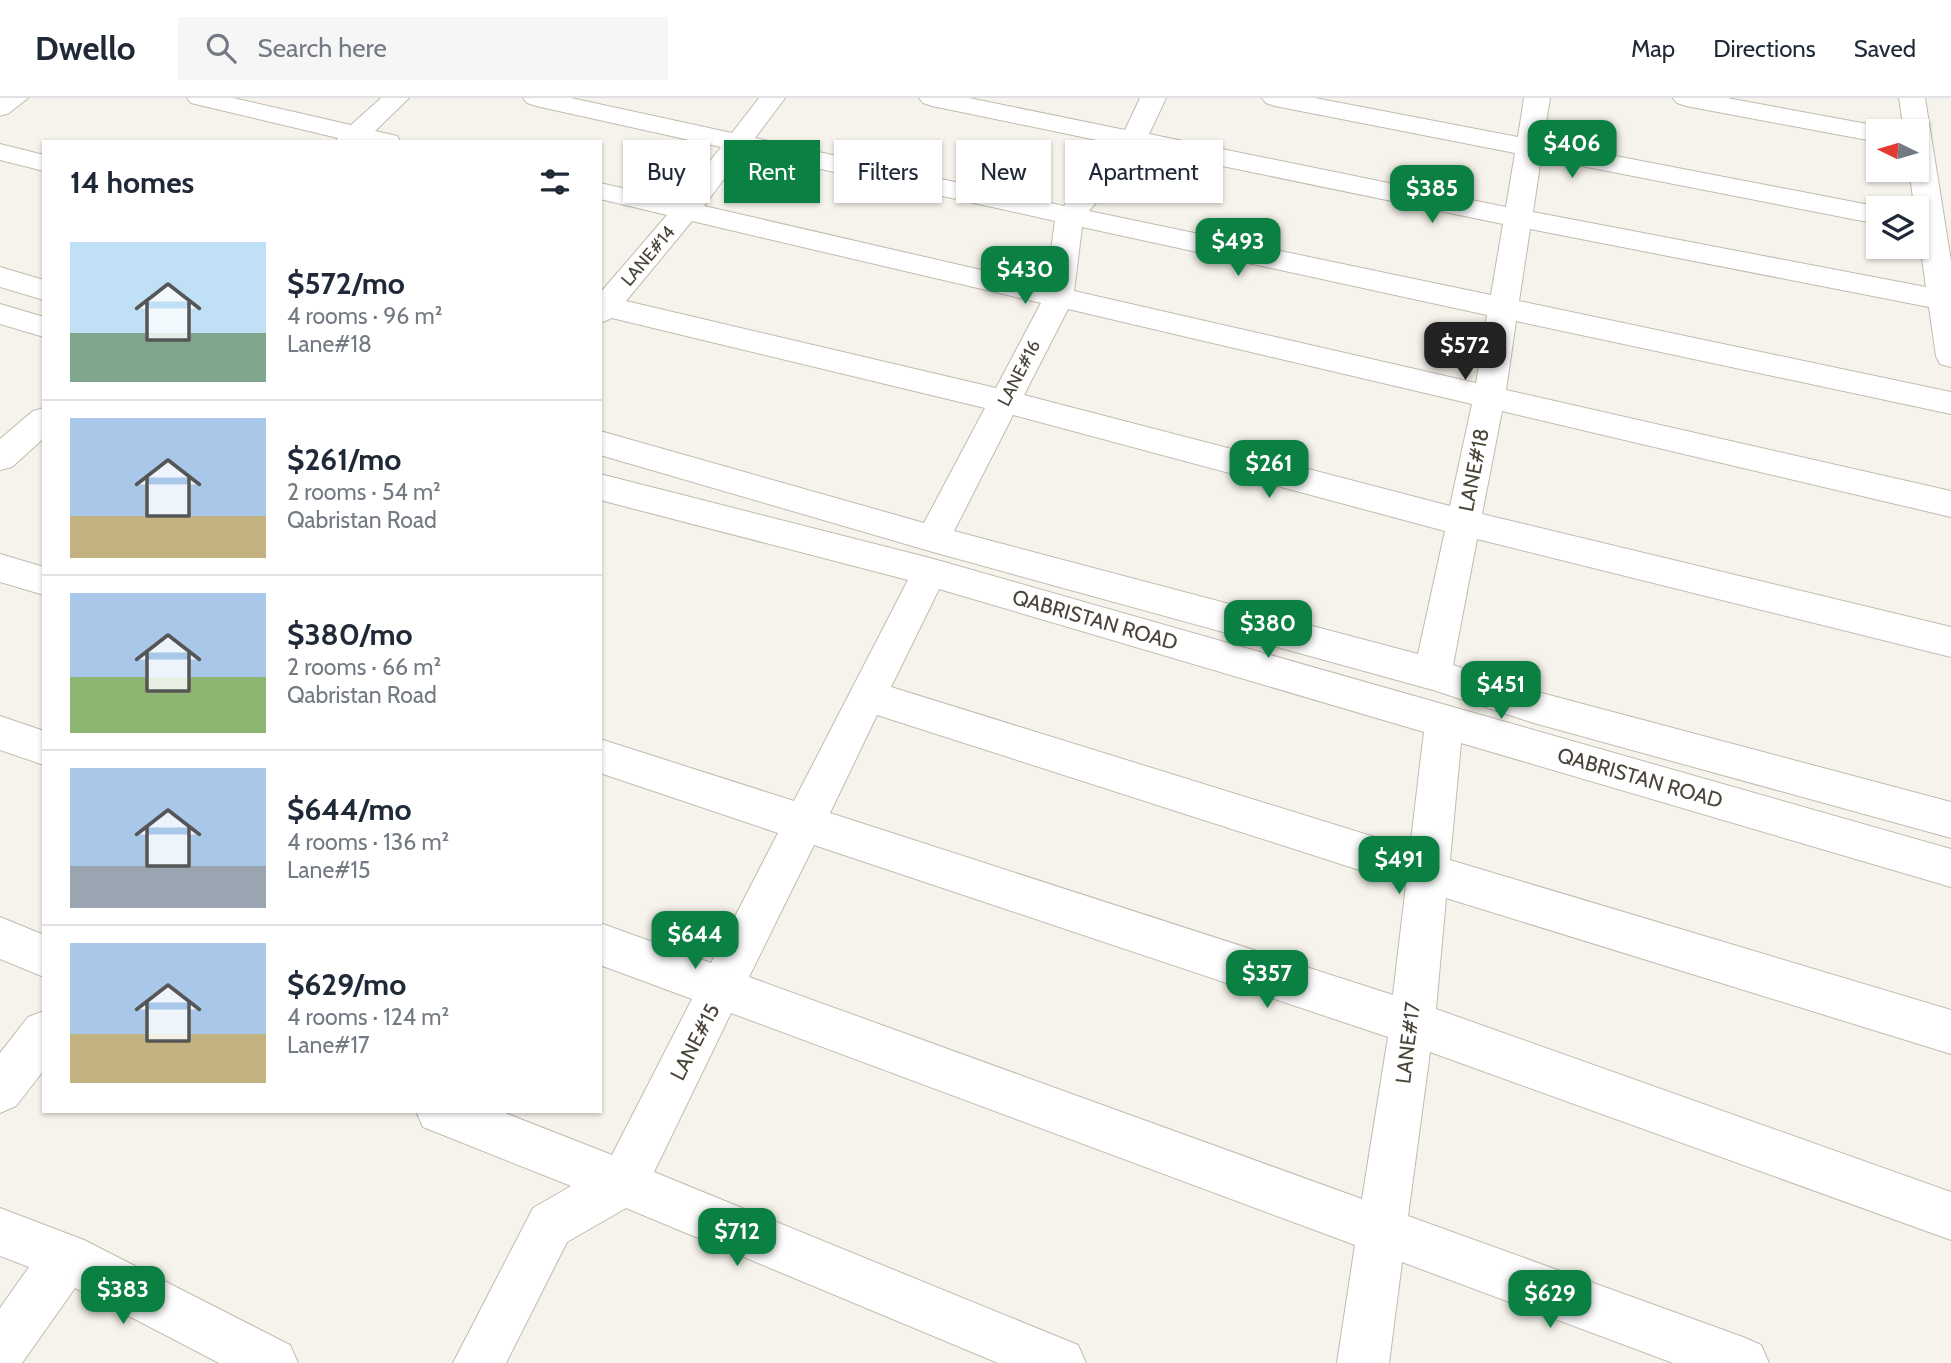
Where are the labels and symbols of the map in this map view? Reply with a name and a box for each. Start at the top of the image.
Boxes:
north arrow [1866,119,1928,182]
pin: $406 [1531,120,1613,180]
pin: $385 [1391,166,1473,225]
pin: $493 [1197,218,1279,278]
street label: LANE#14 [617,221,679,291]
pin: $430 [984,246,1066,306]
pin: $572 [1424,322,1506,382]
street label: LANE#16 [993,336,1045,410]
street label: LANE#18 [1453,426,1494,514]
pin: $261 [1228,440,1310,500]
street label: QABRISTAN ROAD [1009,584,1181,655]
pin: $380 [1227,601,1309,660]
pin: $451 [1460,662,1542,721]
street label: QABRISTAN ROAD [1554,742,1726,813]
pin: $491 [1358,836,1440,896]
pin: $644 [654,912,736,971]
pin: $357 [1226,950,1308,1010]
street label: LANE#15 [665,999,725,1084]
street label: LANE#17 [1390,1000,1425,1085]
pin: $712 [696,1208,778,1268]
pin: $383 [82,1266,164,1326]
pin: $629 [1509,1270,1591,1330]

